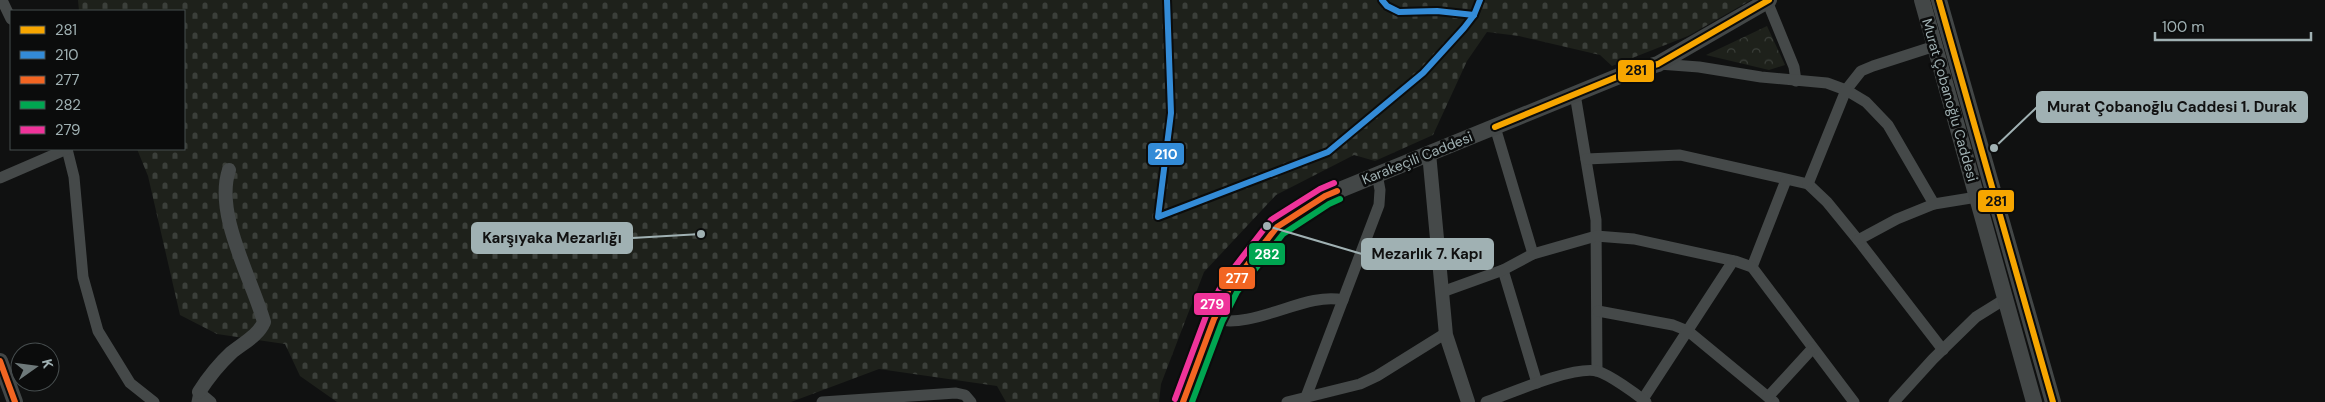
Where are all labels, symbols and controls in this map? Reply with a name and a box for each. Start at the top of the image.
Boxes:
legend [10,10,185,150]
scale bar [2155,10,2311,42]
street label: Murat Çobanoğlu Caddesi [1918,16,1982,184]
text: 100 m [2162,17,2205,37]
text: 281 [55,20,77,40]
text: 210 [55,45,79,65]
line badge: 281 [1617,59,1655,83]
text: 281 [1625,61,1647,79]
text: 277 [55,70,79,90]
callout: Murat Çobanoğlu Caddesi 1. Durak [2037,92,2307,122]
text: 282 [55,95,81,115]
text: Murat Çobanoğlu Caddesi 1. Durak [2047,97,2297,117]
text: 279 [55,120,80,140]
street label: Karakeçili Caddesi [1359,128,1475,188]
line badge: 210 [1147,142,1185,166]
text: 210 [1154,145,1178,163]
line badge: 281 [1977,189,2015,213]
text: 281 [1985,192,2007,210]
callout: Karşıyaka Mezarlığı [472,223,632,253]
text: Karşıyaka Mezarlığı [482,228,622,248]
callout: Mezarlık 7. Kapı [1362,239,1493,269]
line badge: 282 [1248,242,1286,266]
text: Mezarlık 7. Kapı [1371,244,1483,264]
text: 282 [1255,245,1279,263]
line badge: 277 [1218,266,1256,290]
text: 277 [1225,269,1249,287]
line badge: 279 [1193,292,1231,316]
text: 279 [1200,295,1224,313]
north arrow [10,342,60,392]
text: K [38,357,57,370]

